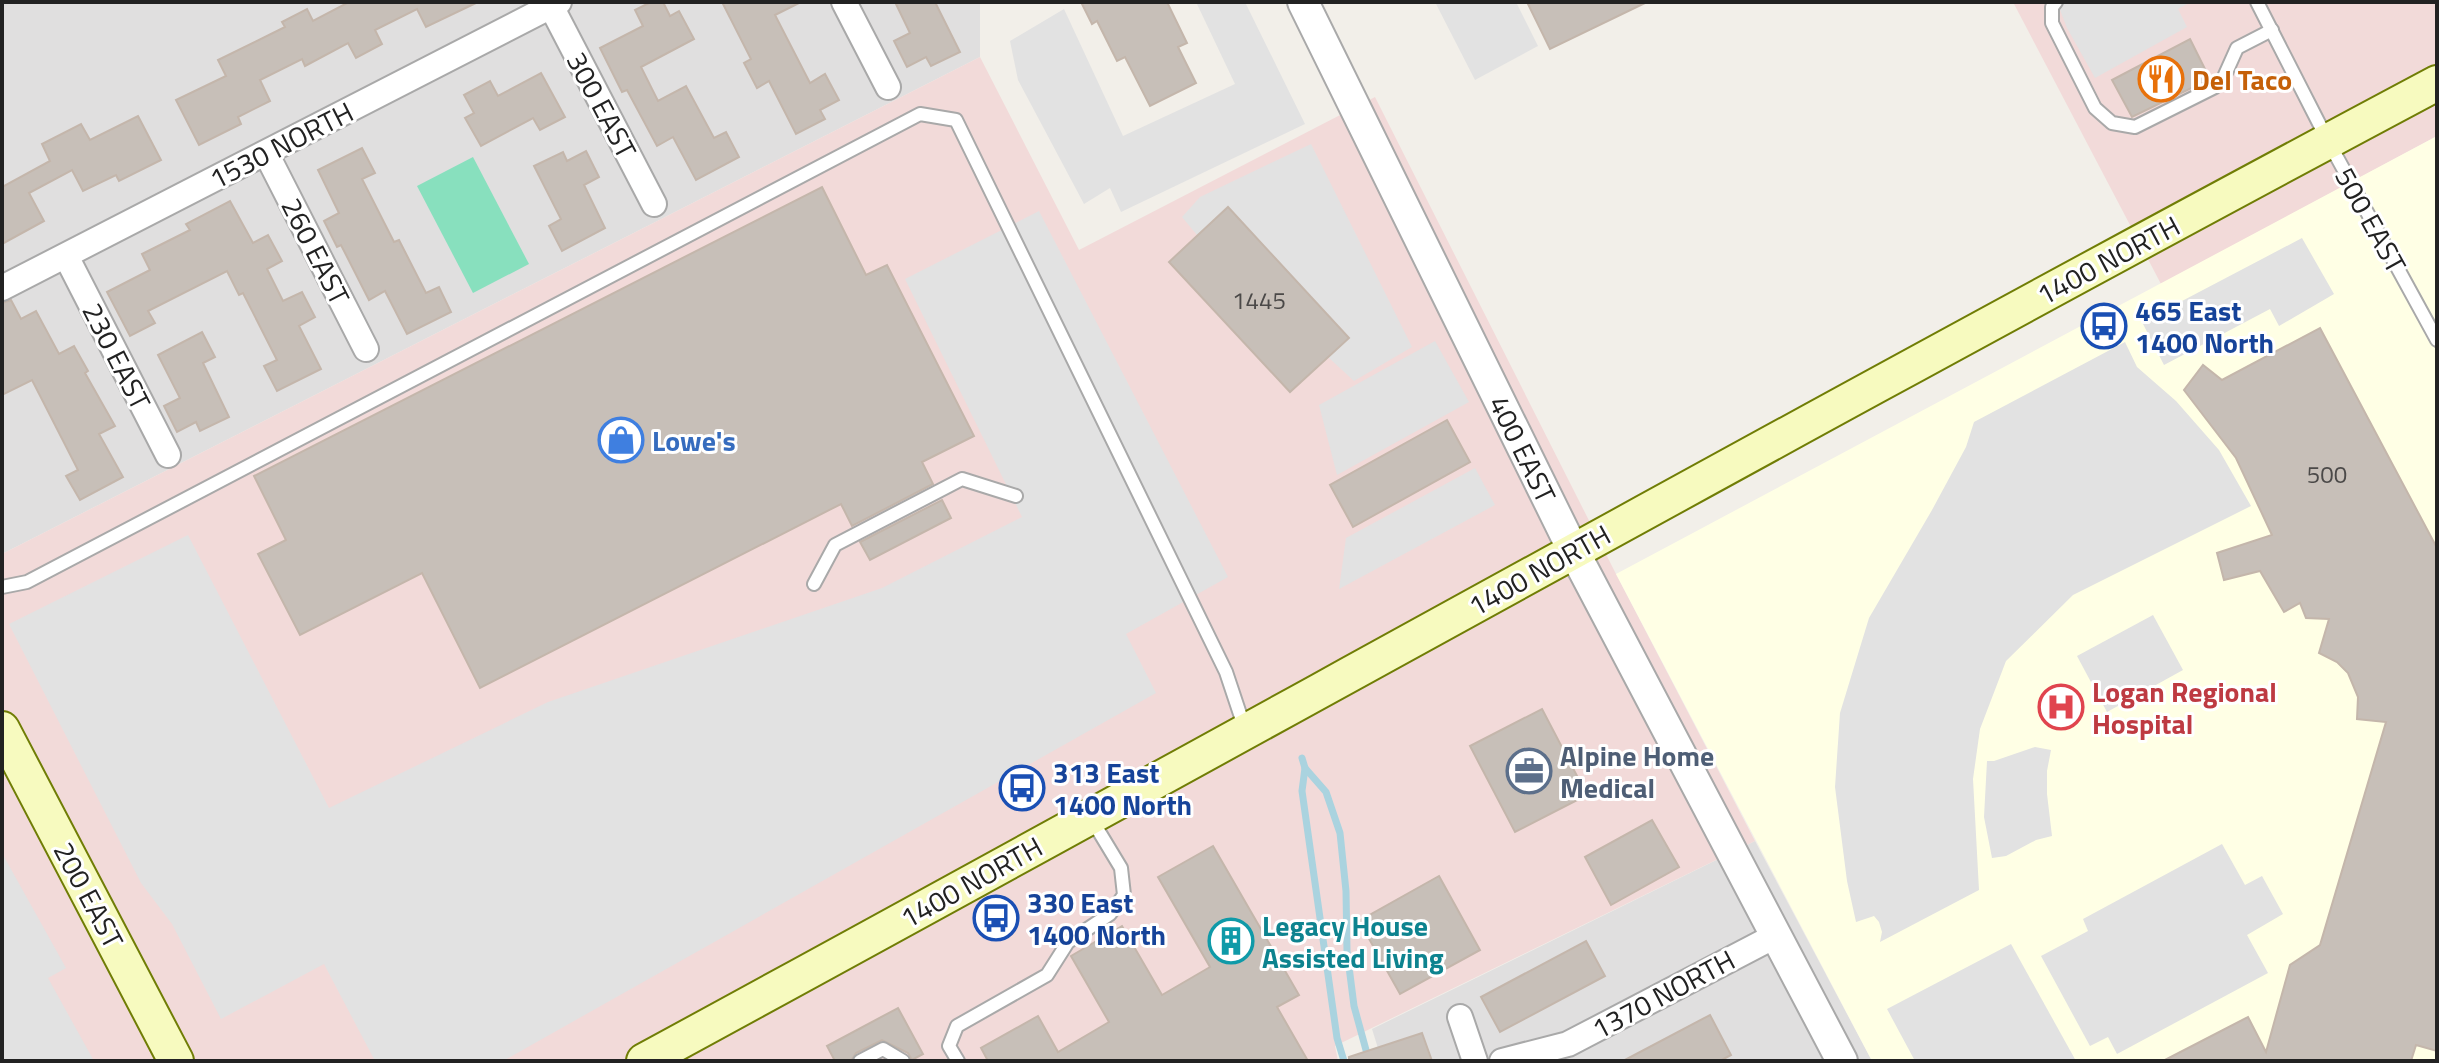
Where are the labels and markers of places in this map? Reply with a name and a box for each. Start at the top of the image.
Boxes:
restaurant icon: Del Taco [2137,55,2185,103]
place label: Del Taco [2192,58,2292,101]
place label: 465 East 1400 North [2135,289,2274,364]
bus stop icon: 465 East 1400 North [2080,302,2128,350]
shop icon: Lowe's [597,416,645,464]
place label: Lowe's [652,419,736,462]
place label: Logan Regional Hospital [2092,670,2277,745]
hospital icon: Logan Regional Hospital [2037,683,2085,731]
place label: Alpine Home Medical [1560,734,1714,809]
office icon: Alpine Home Medical [1505,747,1553,795]
place label: 313 East 1400 North [1053,751,1192,826]
bus stop icon: 313 East 1400 North [998,764,1046,812]
place label: 330 East 1400 North [1027,881,1166,956]
bus stop icon: 330 East 1400 North [972,894,1020,942]
place label: Legacy House Assisted Living [1262,904,1444,979]
building icon: Legacy House Assisted Living [1207,917,1255,965]

